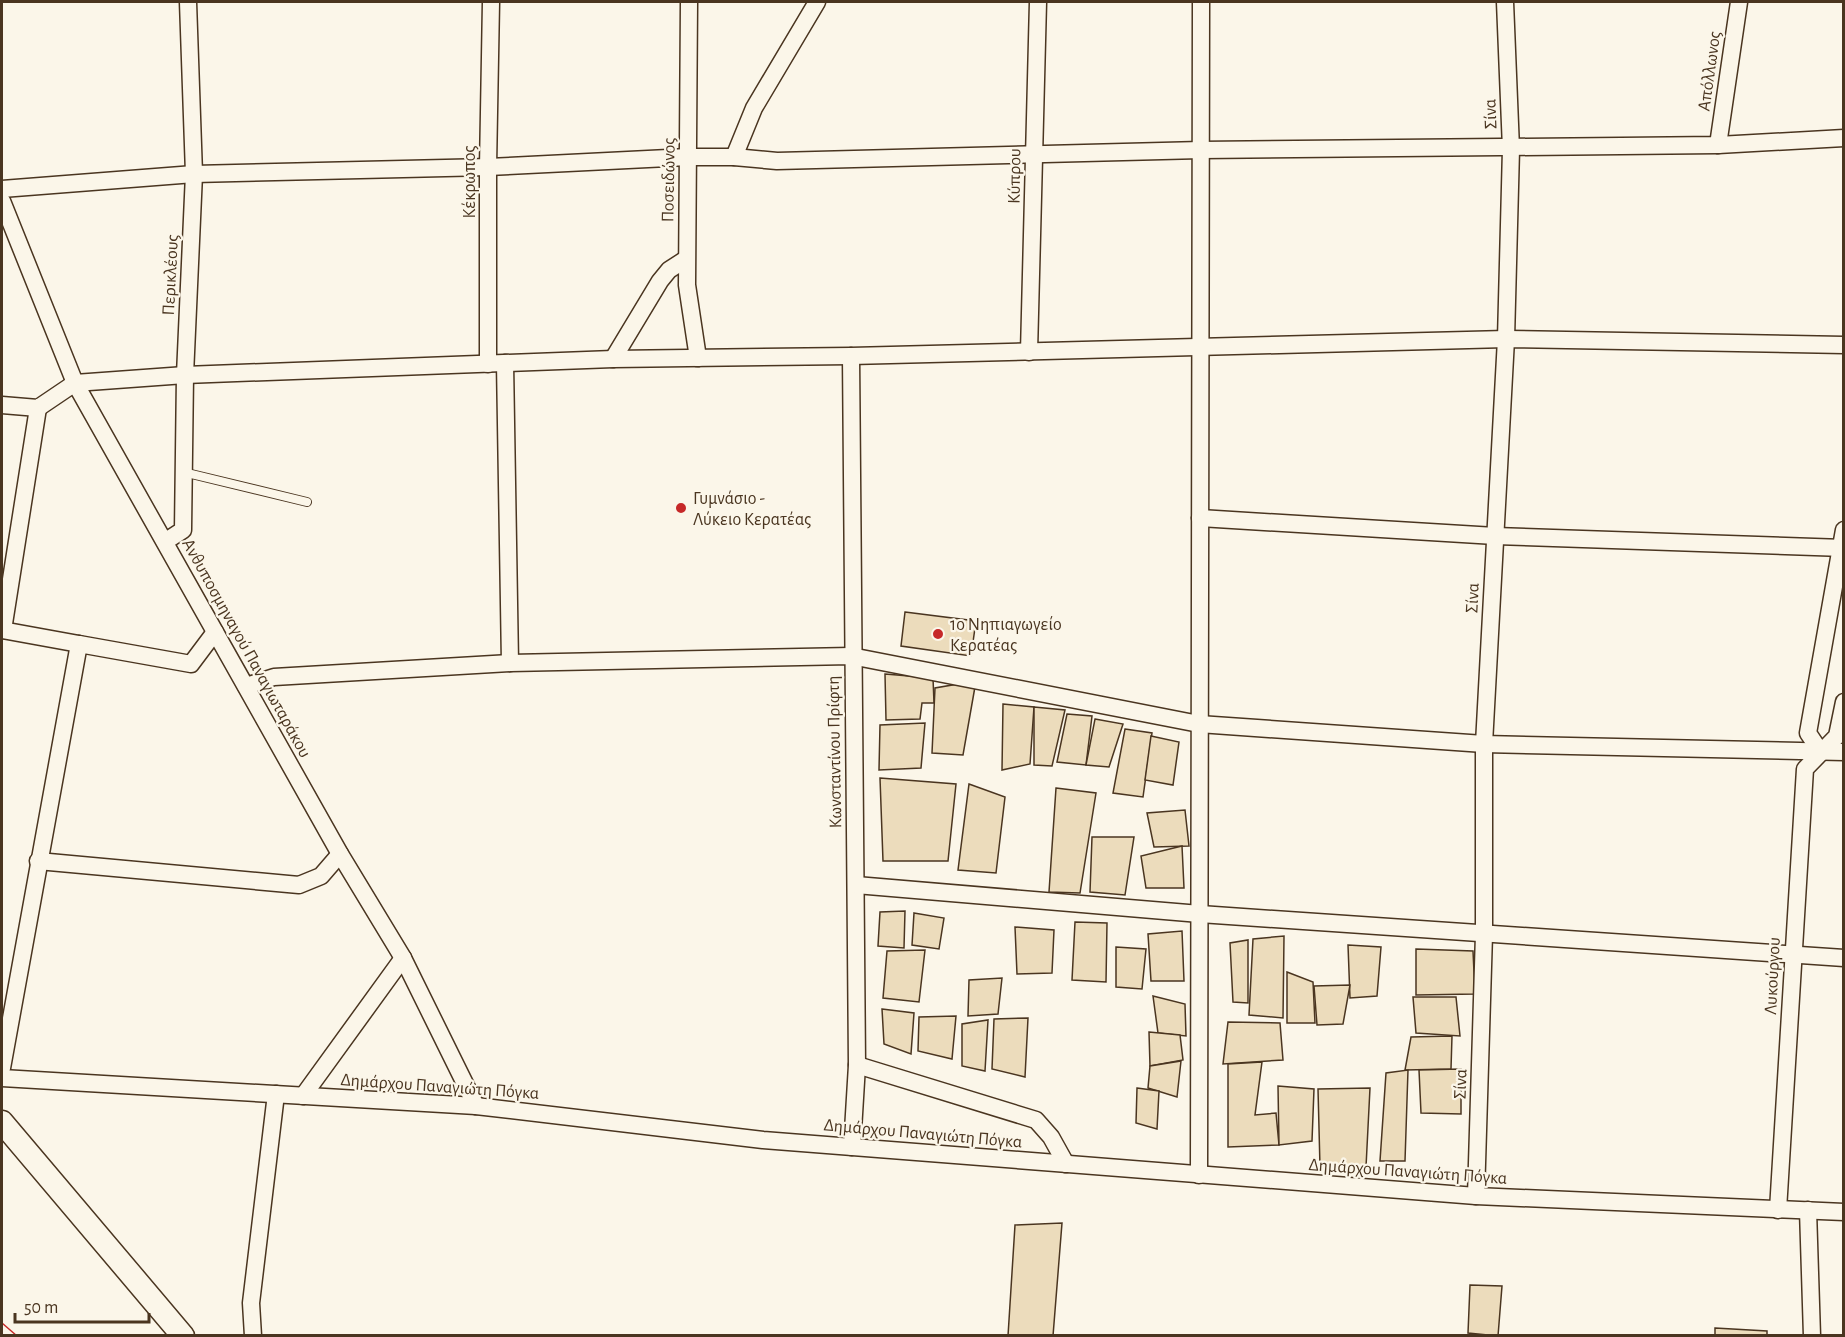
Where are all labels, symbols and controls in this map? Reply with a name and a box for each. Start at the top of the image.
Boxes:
street label: Απόλλωνος [1695,30,1725,112]
street label: Σίνα [1480,98,1501,129]
street label: Ποσειδώνος [659,138,679,222]
street label: Κέκρωπος [461,145,479,219]
street label: Κύπρου [1006,148,1024,204]
street label: Περικλέους [160,234,182,316]
place label: Γυμνάσιο - Λύκειο Κερατέας [693,490,811,529]
marker: Γυμνάσιο - Λύκειο Κερατέας [674,501,688,515]
street label: Ανθυποσμηναγού Παναγιωταράκου [178,536,314,761]
street label: Σίνα [1462,582,1483,614]
place label: 1ο Νηπιαγωγείο Κερατέας [950,615,1062,655]
marker: 1ο Νηπιαγωγείο Κερατέας [931,627,945,641]
street label: Κωνσταντίνου Πρίφτη [824,675,845,829]
street label: Λυκούργου [1762,937,1784,1015]
street label: Σίνα [1450,1069,1471,1100]
street label: Δημάρχου Παναγιώτη Πόγκα [340,1071,540,1103]
street label: Δημάρχου Παναγιώτη Πόγκα [823,1116,1023,1152]
street label: Δημάρχου Παναγιώτη Πόγκα [1308,1156,1508,1188]
scale bar [15,1286,148,1324]
text: 50 m [24,1299,58,1317]

